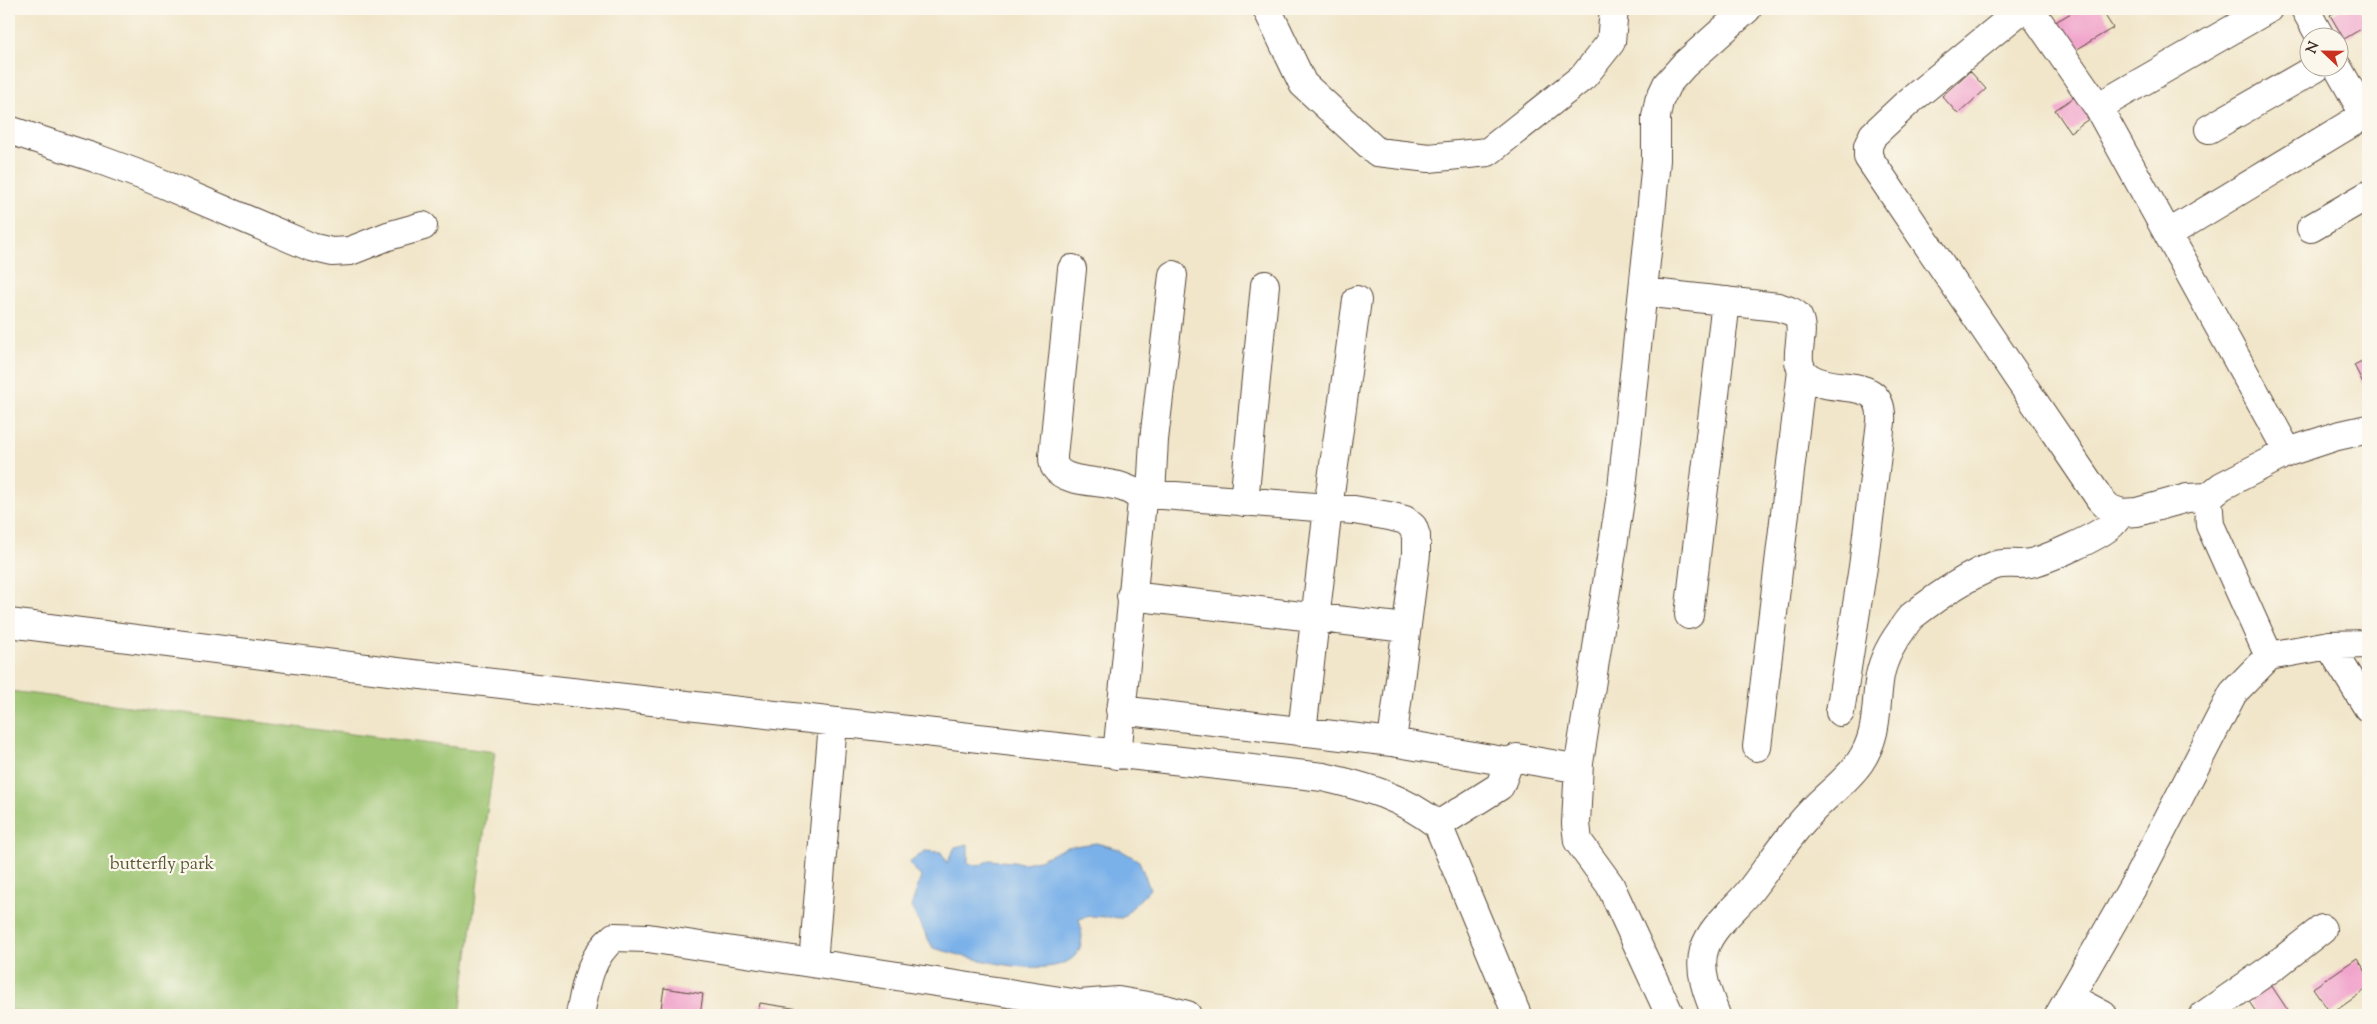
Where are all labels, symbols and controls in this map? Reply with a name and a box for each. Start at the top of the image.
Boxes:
north arrow [2300,28,2350,78]
text: N [2302,39,2325,57]
park label: butterfly park [110,852,215,878]

